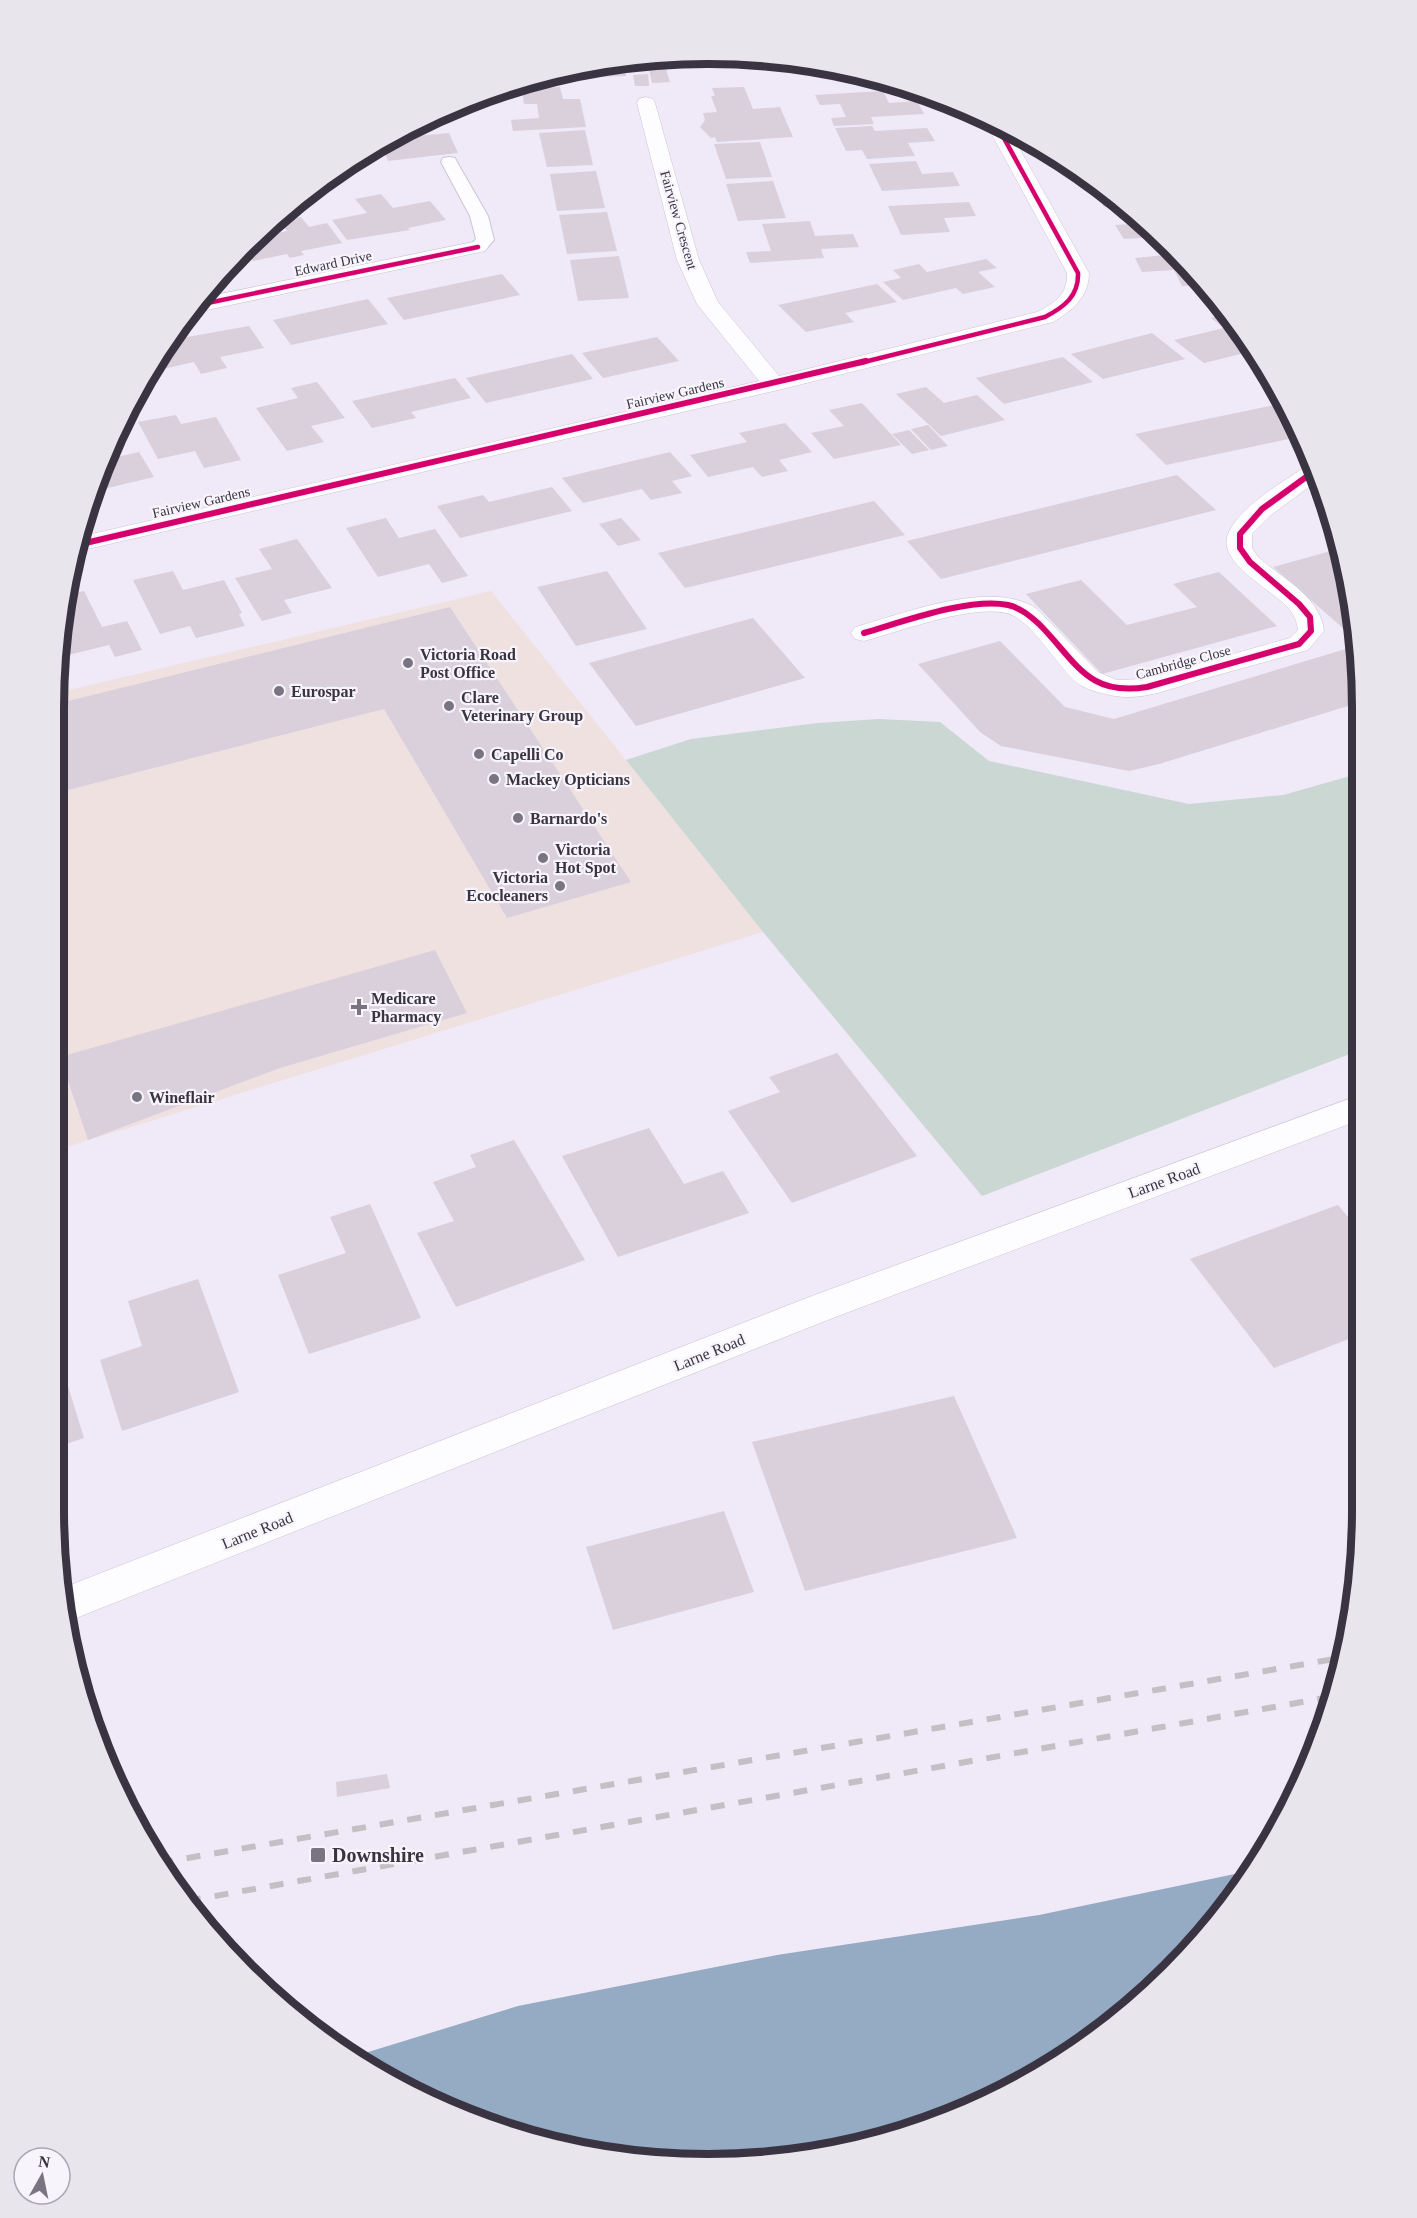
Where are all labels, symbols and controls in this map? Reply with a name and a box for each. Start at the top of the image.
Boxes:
street label: Fairview Crescent [657,169,700,271]
street label: Edward Drive [293,248,373,279]
street label: Fairview Gardens [625,375,725,412]
street label: Fairview Gardens [151,484,251,521]
street label: Cambridge Close [1134,643,1232,682]
place label: Victoria Road Post Office [420,646,516,681]
marker: Victoria Road Post Office [401,656,415,670]
place label: Eurospar [291,683,356,701]
marker: Eurospar [272,684,286,698]
place label: Clare Veterinary Group [461,689,583,725]
marker: Clare Veterinary Group [442,699,456,713]
place label: Capelli Co [491,746,563,764]
marker: Capelli Co [472,747,486,761]
place label: Mackey Opticians [506,771,630,789]
marker: Mackey Opticians [487,772,501,786]
place label: Barnardo's [530,810,607,827]
marker: Barnardo's [511,811,525,825]
place label: Victoria Hot Spot [555,841,617,877]
marker: Victoria Hot Spot [536,851,550,865]
place label: Victoria Ecocleaners [466,869,548,904]
marker: Victoria Ecocleaners [553,879,567,893]
place label: Medicare Pharmacy [371,990,441,1026]
marker: Medicare Pharmacy [352,1000,366,1014]
place label: Wineflair [149,1089,214,1106]
marker: Wineflair [130,1090,144,1104]
street label: Larne Road [1126,1160,1202,1201]
street label: Larne Road [671,1331,747,1374]
street label: Larne Road [219,1509,295,1552]
place label: Downshire [332,1844,424,1866]
marker: Downshire [309,1846,327,1864]
north arrow [12,2146,72,2206]
text: N [37,2152,52,2171]

